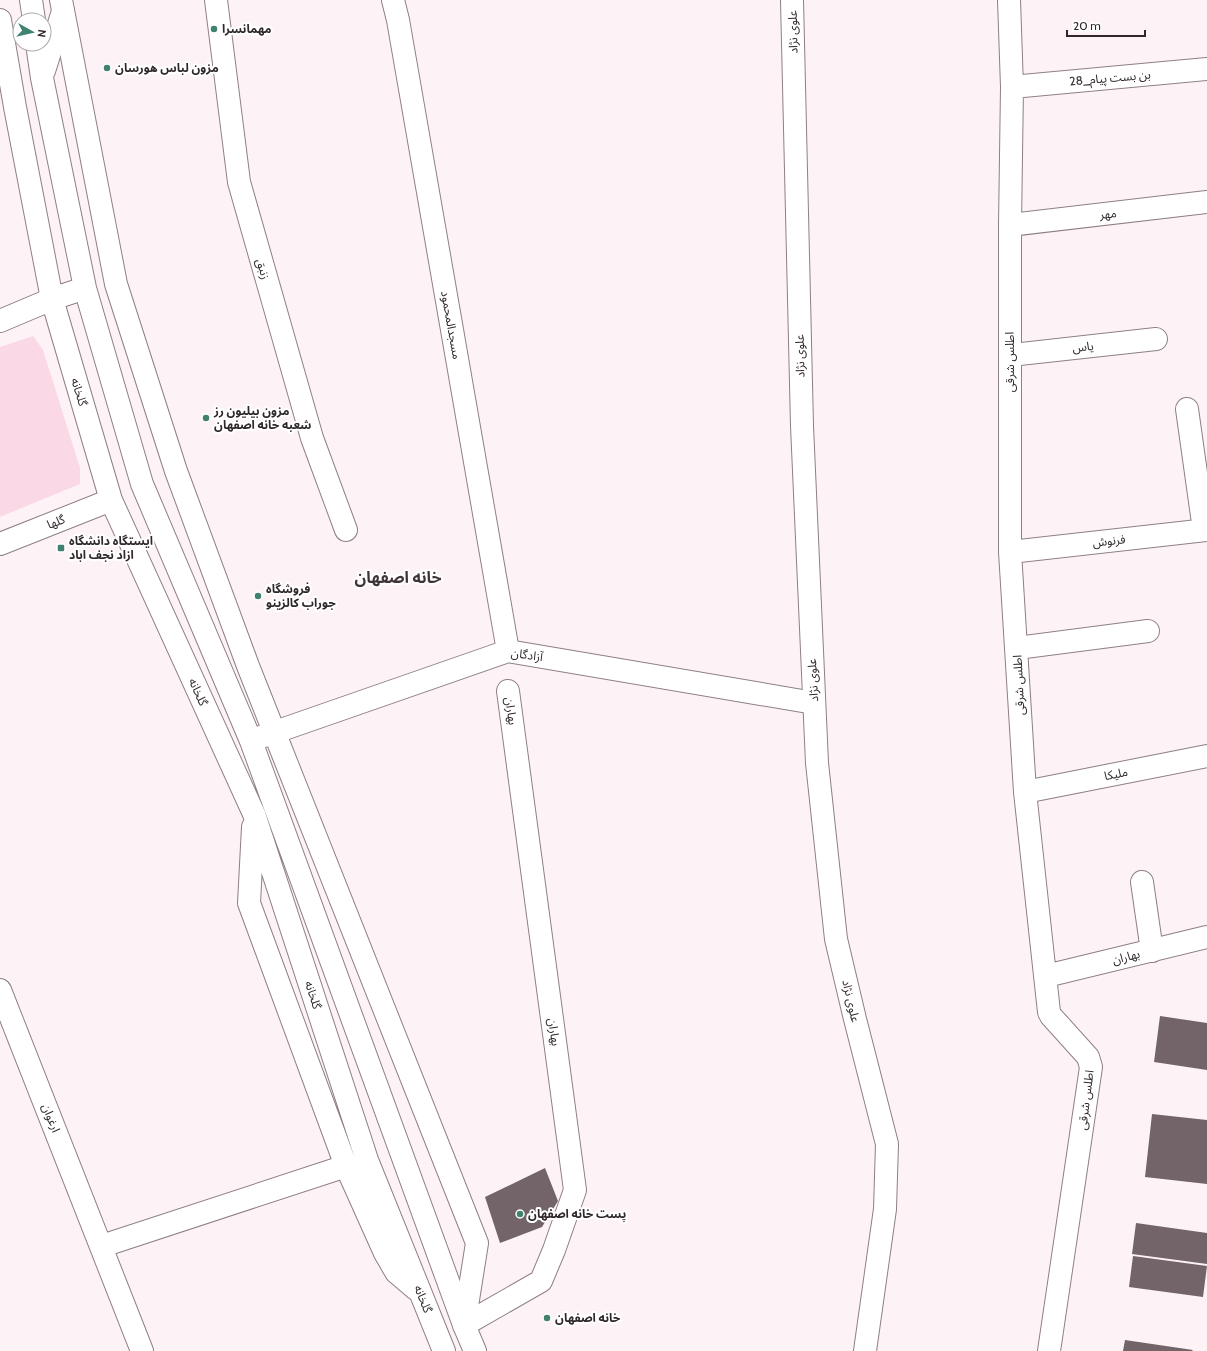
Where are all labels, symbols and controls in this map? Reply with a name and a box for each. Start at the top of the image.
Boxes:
street label: علوی نژاد [785,10,800,54]
north arrow [12,12,52,52]
scale bar [1067,12,1145,38]
text: 20 m [1073,18,1101,33]
place label: مهمانسرا [222,21,272,36]
marker: مهمانسرا [209,24,219,34]
text: N [34,29,49,38]
place label: مزون لباس هورسان [115,60,219,75]
marker: مزون لباس هورسان [102,63,112,73]
street label: بن بست پیام_28 [1069,66,1151,91]
street label: مهر [1098,205,1117,222]
street label: زنبق [252,257,274,281]
street label: مسجدالمحمود [438,289,465,360]
street label: اطلس شرقی [1002,332,1017,392]
street label: علوی نژاد [792,334,807,378]
street label: یاس [1071,338,1095,355]
street label: گلخانه [68,376,91,409]
place label: مزون بیلیون رز شعبه خانه اصفهان [213,403,311,432]
marker: مزون بیلیون رز شعبه خانه اصفهان [201,413,211,423]
street label: گلها [45,511,68,532]
street label: فرنوش [1092,531,1126,550]
place label: ایستگاه دانشگاه ازاد نجف اباد [69,533,153,562]
marker: ایستگاه دانشگاه ازاد نجف اباد [56,543,66,553]
district label: خانه اصفهان [354,568,442,587]
place label: فروشگاه جوراب کالزینو [266,581,336,610]
marker: فروشگاه جوراب کالزینو [253,591,263,601]
street label: آزادگان [510,645,545,664]
street label: اطلس شرقی [1009,654,1028,716]
street label: علوی نژاد [804,658,821,702]
street label: گلخانه [186,676,212,709]
street label: بهاران [502,696,521,726]
street label: ملیکا [1103,764,1129,783]
street label: بهاران [1110,946,1141,967]
street label: علوی نژاد [839,978,864,1024]
street label: گلخانه [302,979,325,1012]
street label: بهاران [545,1017,564,1047]
street label: اطلس شرقی [1074,1069,1097,1131]
street label: ارغوان [39,1101,64,1135]
place label: پست خانه اصفهان [528,1206,626,1223]
marker: پست خانه اصفهان [515,1209,525,1219]
street label: گلخانه [411,1283,436,1316]
place label: خانه اصفهان [555,1310,621,1325]
marker: خانه اصفهان [542,1313,552,1323]

